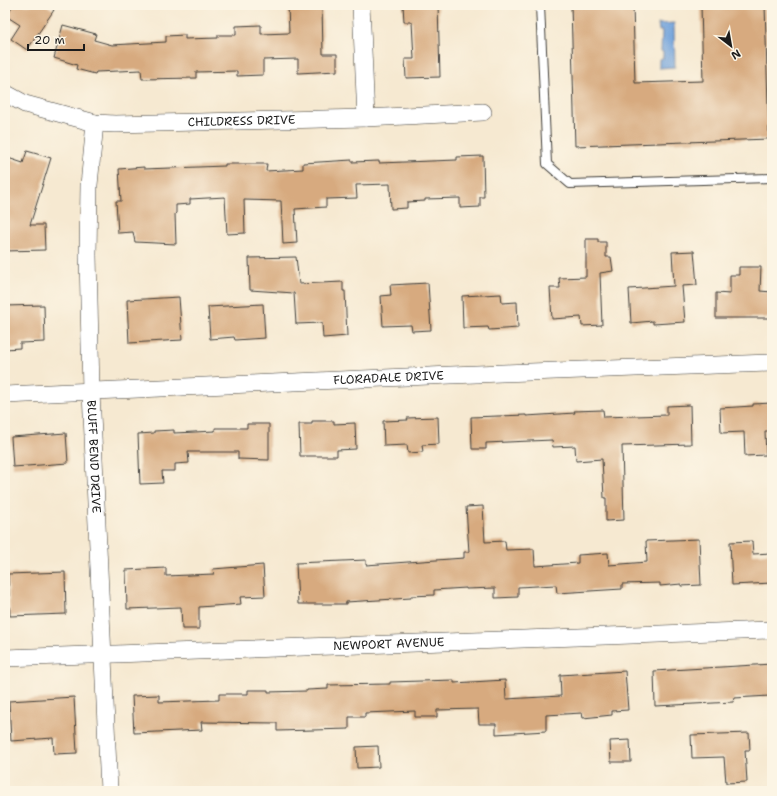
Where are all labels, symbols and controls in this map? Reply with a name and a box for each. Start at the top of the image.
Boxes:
scale bar [28,26,84,52]
north arrow [711,26,751,66]
text: 20 m [34,32,65,48]
text: N [728,45,743,63]
street label: CHILDRESS DRIVE [188,112,296,130]
street label: FLORADALE DRIVE [333,367,444,388]
street label: BLUFF BEND DRIVE [83,400,104,514]
street label: NEWPORT AVENUE [333,634,445,654]

